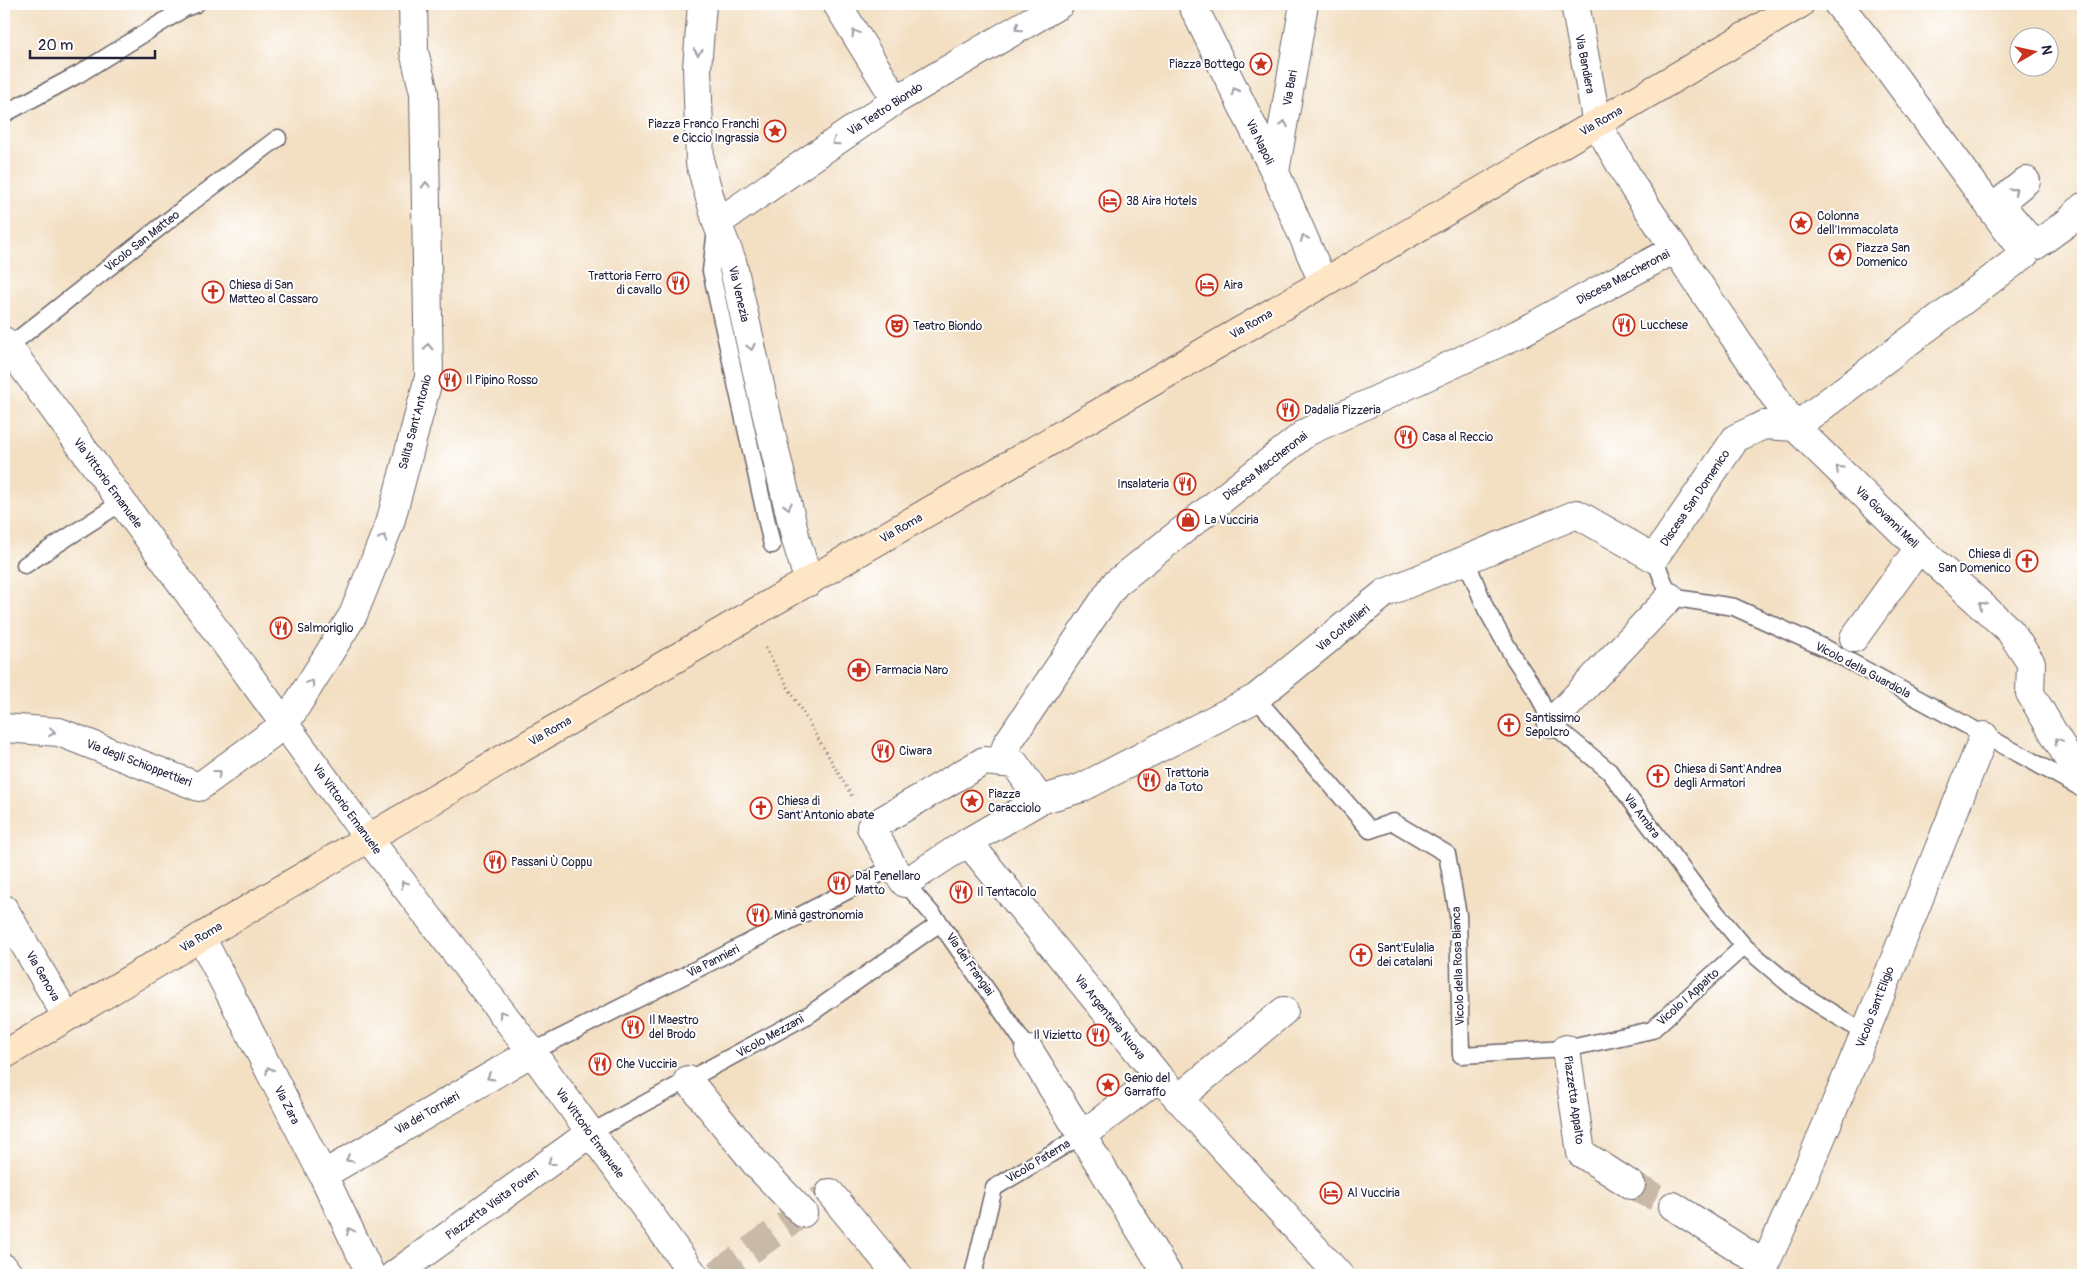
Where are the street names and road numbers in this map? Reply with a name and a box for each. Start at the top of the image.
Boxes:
street label: Via Bandiera [1571,33,1598,95]
street label: Via Bari [1280,69,1301,107]
street label: Via Teatro Biondo [845,79,926,139]
street label: Via Roma [1577,103,1626,140]
street label: Via Napoli [1242,117,1277,167]
street label: Vicolo San Matteo [102,207,183,275]
street label: Discesa Maccheronai [1574,247,1672,308]
street label: Via Venezia [725,265,752,324]
street label: Via Roma [1227,306,1276,343]
street label: Salita Sant'Antonio [396,372,436,471]
street label: Discesa Maccheronai [1220,429,1311,504]
street label: Via Vittorio Emanuele [70,435,145,531]
street label: Discesa San Domenico [1657,447,1734,550]
street label: Via Giovanni Meli [1852,483,1922,551]
street label: Via Roma [877,510,926,547]
street label: Via Coltellieri [1314,602,1373,655]
street label: Vicolo della Guardiola [1812,639,1913,702]
street label: Via Roma [526,713,575,750]
street label: Via degli Schioppettieri [84,736,194,791]
street label: Via Vittorio Emanuele [309,761,384,857]
street label: Via Ambra [1620,791,1663,842]
street label: Vicolo della Rosa Bianca [1449,906,1468,1026]
street label: Via Roma [177,919,226,956]
street label: Via dei Frangiai [942,930,997,999]
street label: Via Pannieri [684,942,742,981]
street label: Via Genova [22,948,63,1004]
street label: Vicolo Sant'Eligio [1853,964,1898,1050]
street label: Vicolo I Appalto [1654,965,1723,1029]
street label: Via Argenteria Nuova [1071,972,1149,1063]
street label: Vicolo Mezzani [734,1012,807,1061]
street label: Piazzetta Appalto [1560,1055,1587,1146]
street label: Via Zara [271,1083,303,1127]
street label: Via Vittorio Emanuele [552,1085,627,1181]
street label: Via dei Tornieri [392,1089,462,1138]
street label: Vicolo Paterna [1003,1136,1074,1187]
street label: Piazzetta Visita Poveri [443,1166,542,1243]

